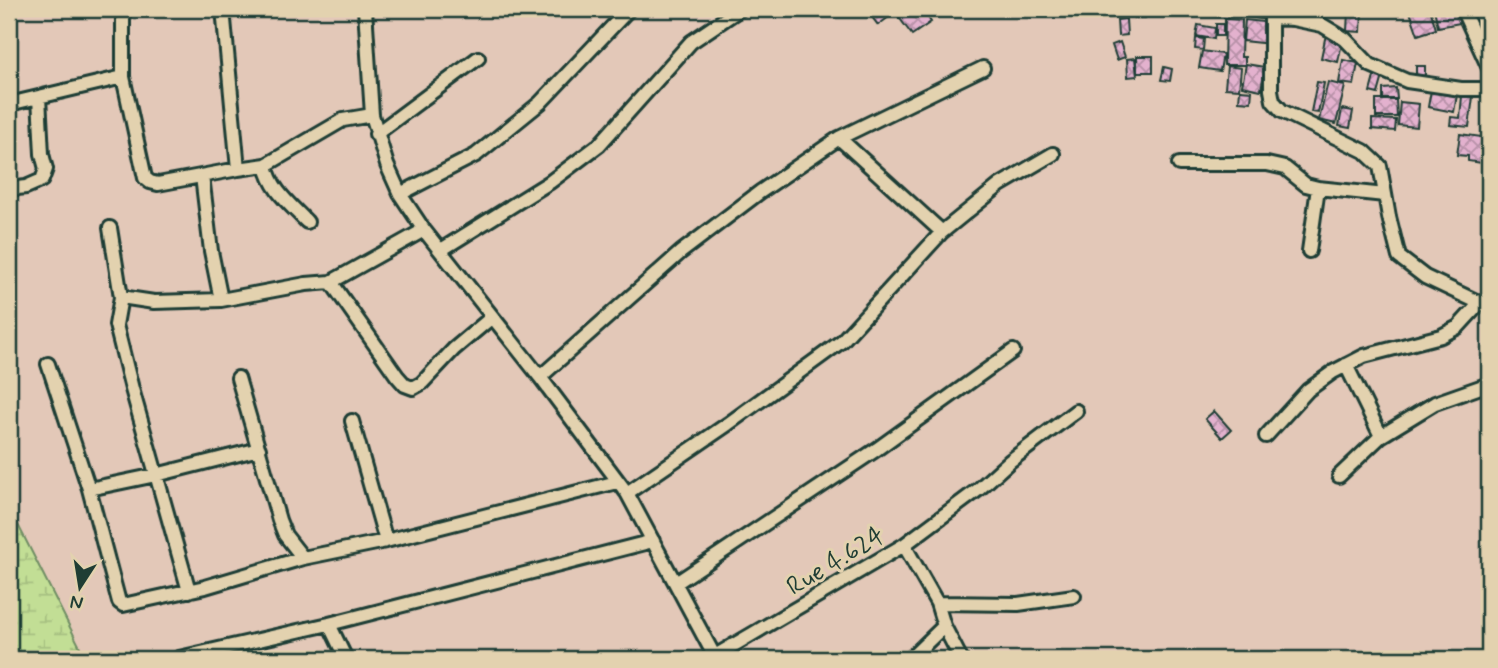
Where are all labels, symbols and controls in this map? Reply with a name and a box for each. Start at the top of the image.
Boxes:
street label: Rue 4.624 [781,519,891,604]
north arrow [46,552,116,622]
text: N [68,589,86,616]

